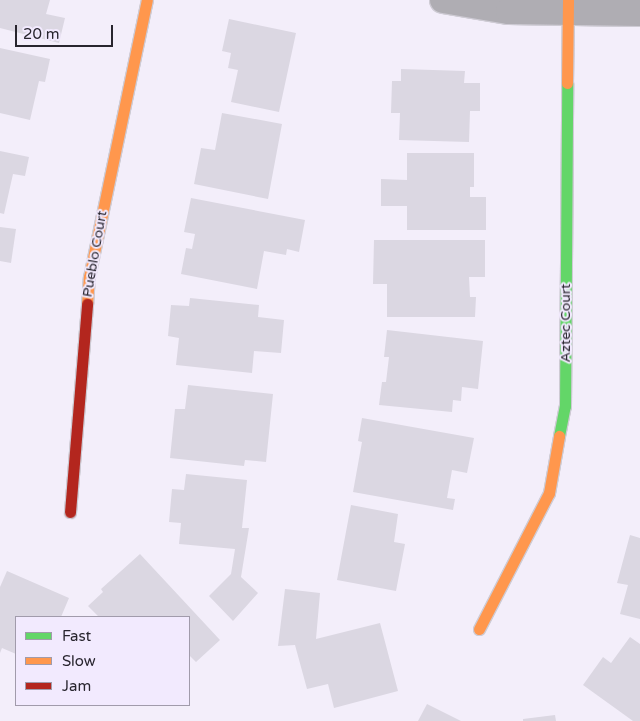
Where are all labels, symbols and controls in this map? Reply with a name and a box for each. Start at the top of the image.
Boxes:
scale bar [18,15,115,47]
text: 20 m [23,25,60,43]
street label: Pueblo Court [79,209,111,299]
street label: Aztec Court [558,284,574,362]
legend [15,616,190,706]
text: Fast [62,627,91,645]
text: Slow [62,652,96,670]
text: Jam [62,677,91,695]

